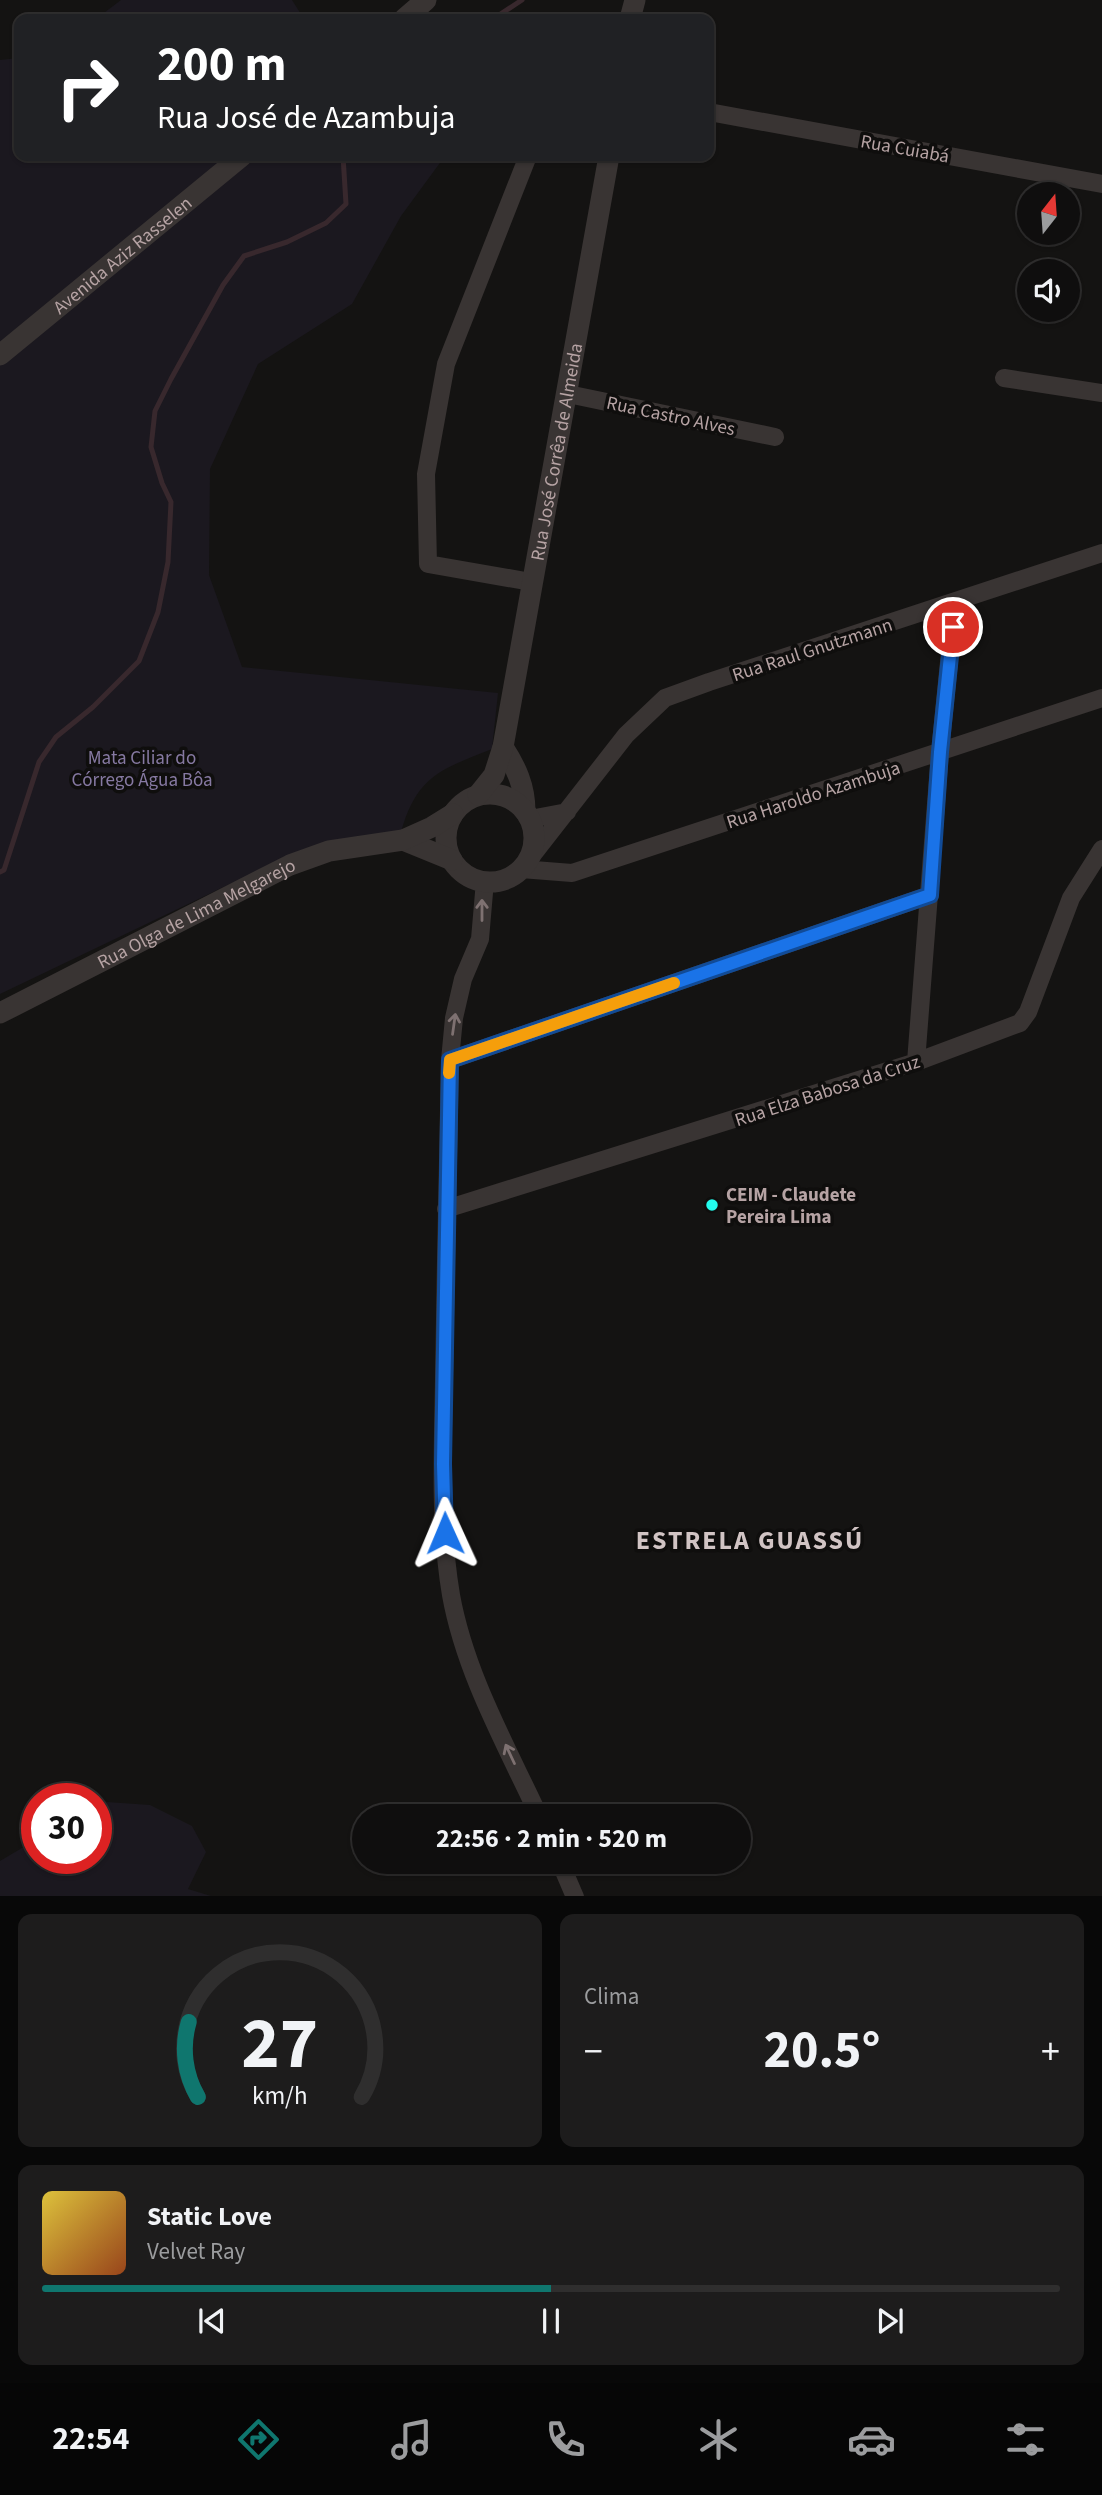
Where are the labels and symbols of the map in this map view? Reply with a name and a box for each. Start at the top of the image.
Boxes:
street label: Rua Cuiabá [858,128,951,171]
north arrow [1017,182,1080,245]
street label: Avenida Aziz Rasselen [48,190,198,321]
street label: Rua José Corrêa de Almeida [525,341,590,563]
street label: Rua Castro Alves [604,390,738,443]
pin [923,597,983,657]
street label: Rua Raul Gnutzmann [729,612,896,689]
park label: Mata Ciliar do Córrego Água Bôa [71,745,213,794]
street label: Rua Haroldo Azambuja [723,755,904,836]
street label: Rua Olga de Lima Melgarejo [93,852,300,976]
one-way arrow [475,899,489,922]
one-way arrow [447,1013,460,1036]
street label: Rua Elza Babosa da Cruz [731,1049,923,1134]
place label: CEIM - Claudete Pereira Lima [726,1182,856,1231]
marker: CEIM - Claudete Pereira Lima [704,1197,720,1213]
position arrow [408,1496,482,1570]
district label: ESTRELA GUASSÚ [636,1522,864,1559]
one-way arrow [503,1744,516,1766]
speed limit sign: 30 [21,1783,112,1874]

